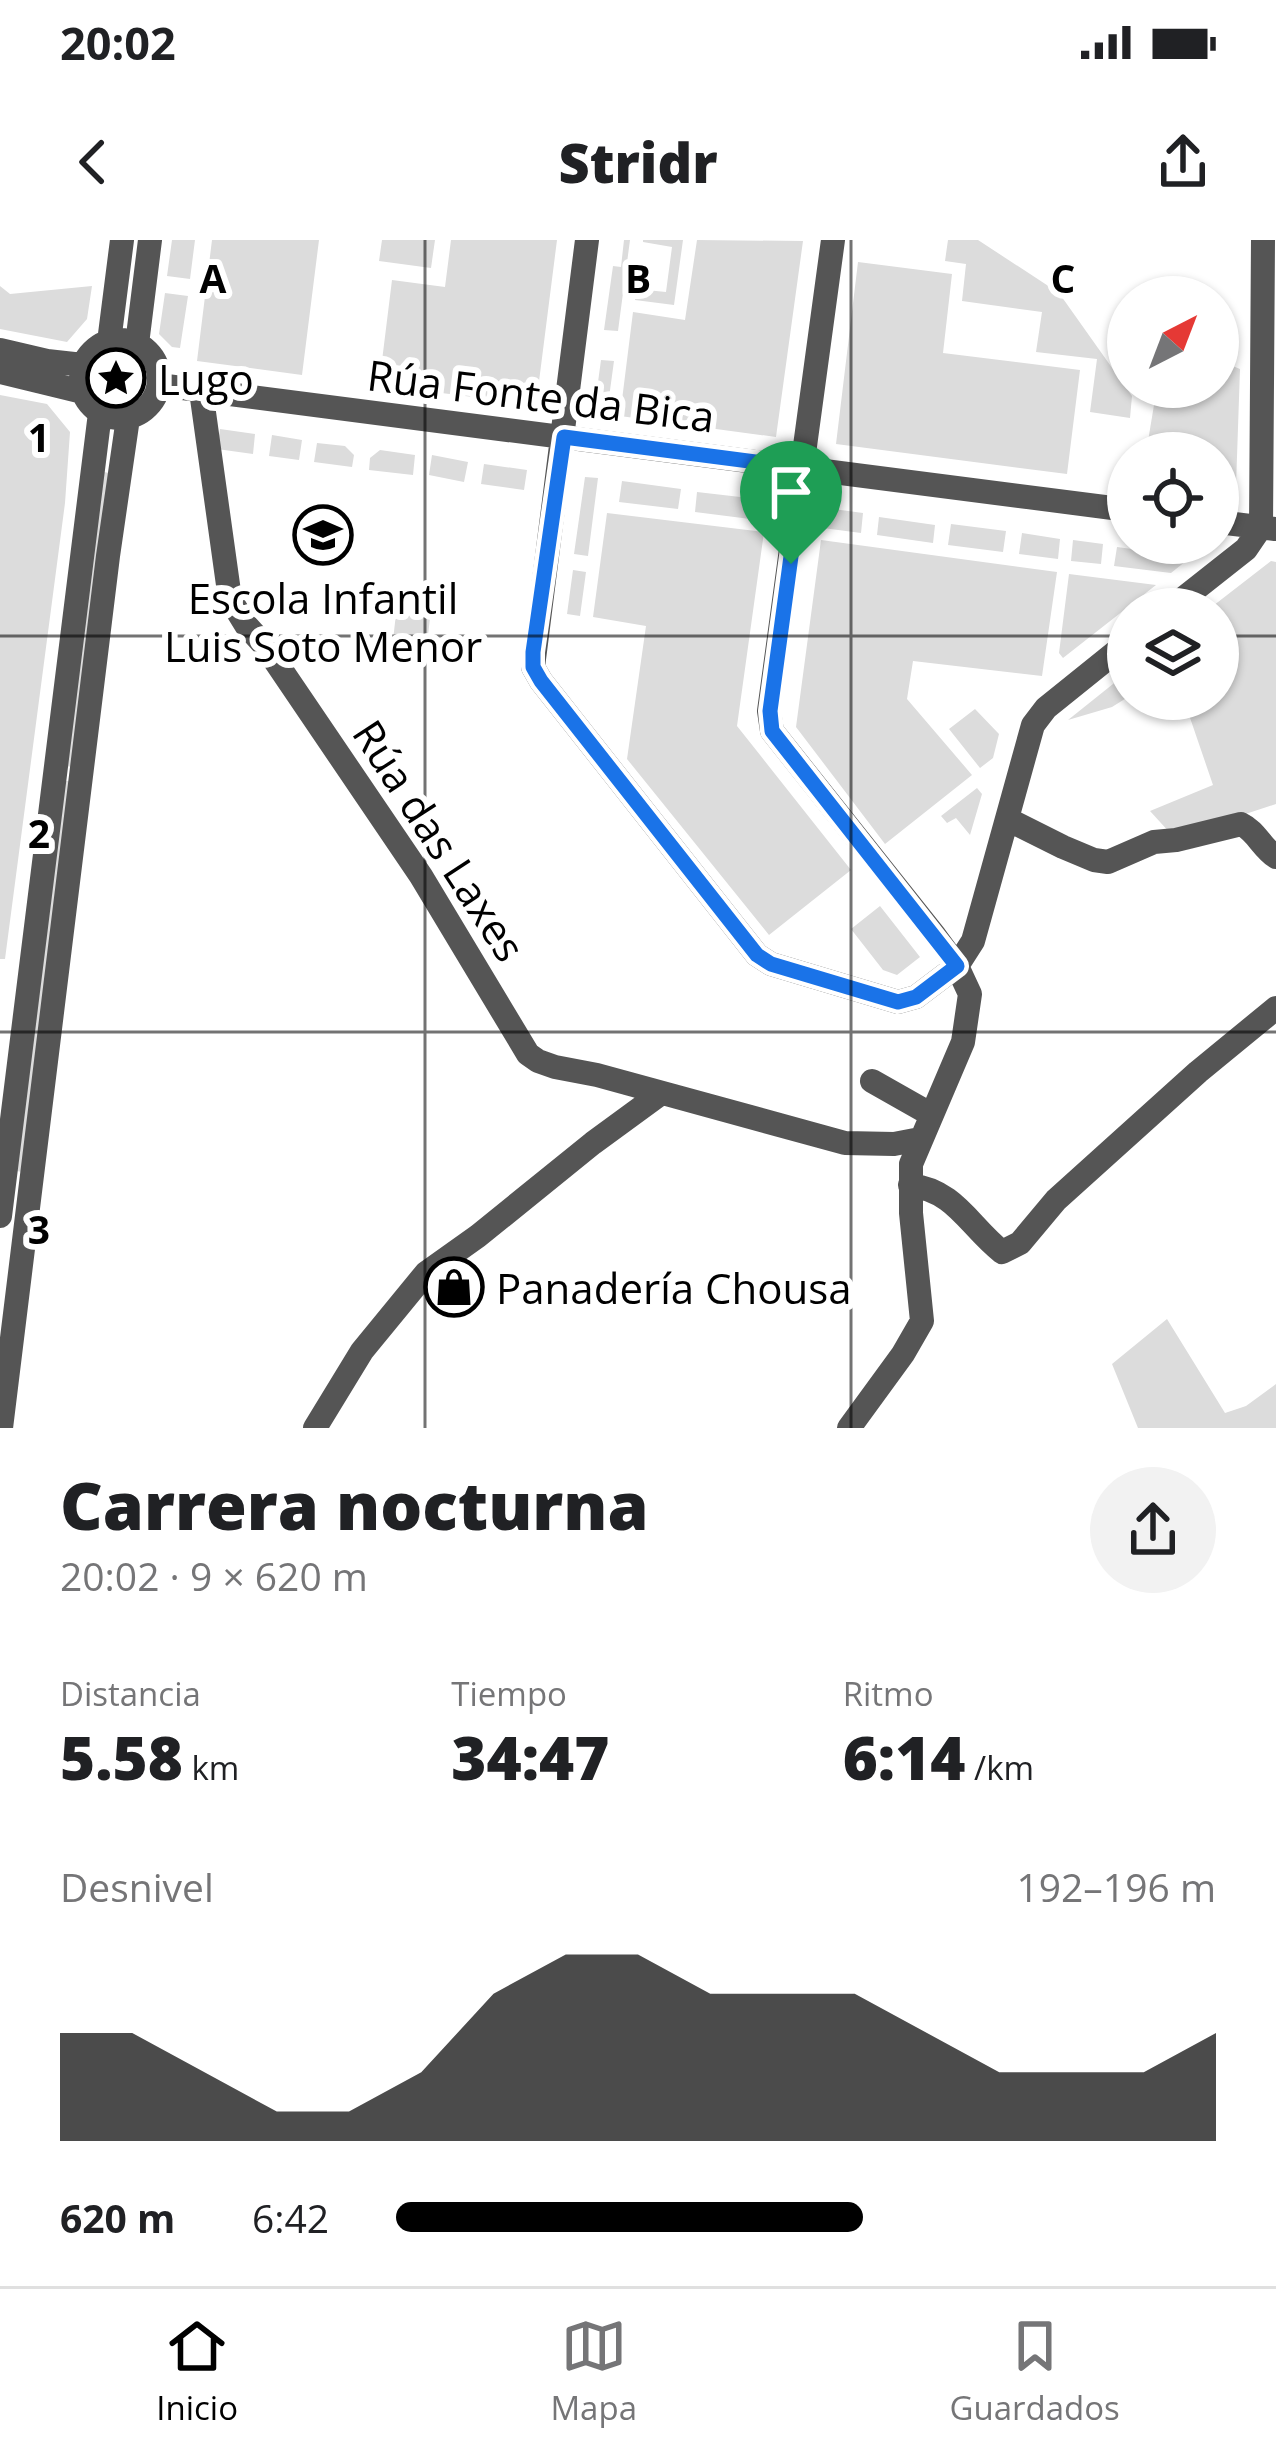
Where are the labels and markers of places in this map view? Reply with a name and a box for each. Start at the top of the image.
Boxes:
place icon: Lugo [85,347,147,409]
place label: Lugo [158,350,254,407]
pin [740,441,842,564]
school or university icon: Escola Infantil Luis Soto Menor [292,504,354,566]
place label: Escola Infantil Luis Soto Menor [164,569,482,674]
shop icon: Panadería Chousa [423,1256,485,1318]
place label: Panadería Chousa [496,1259,852,1316]

